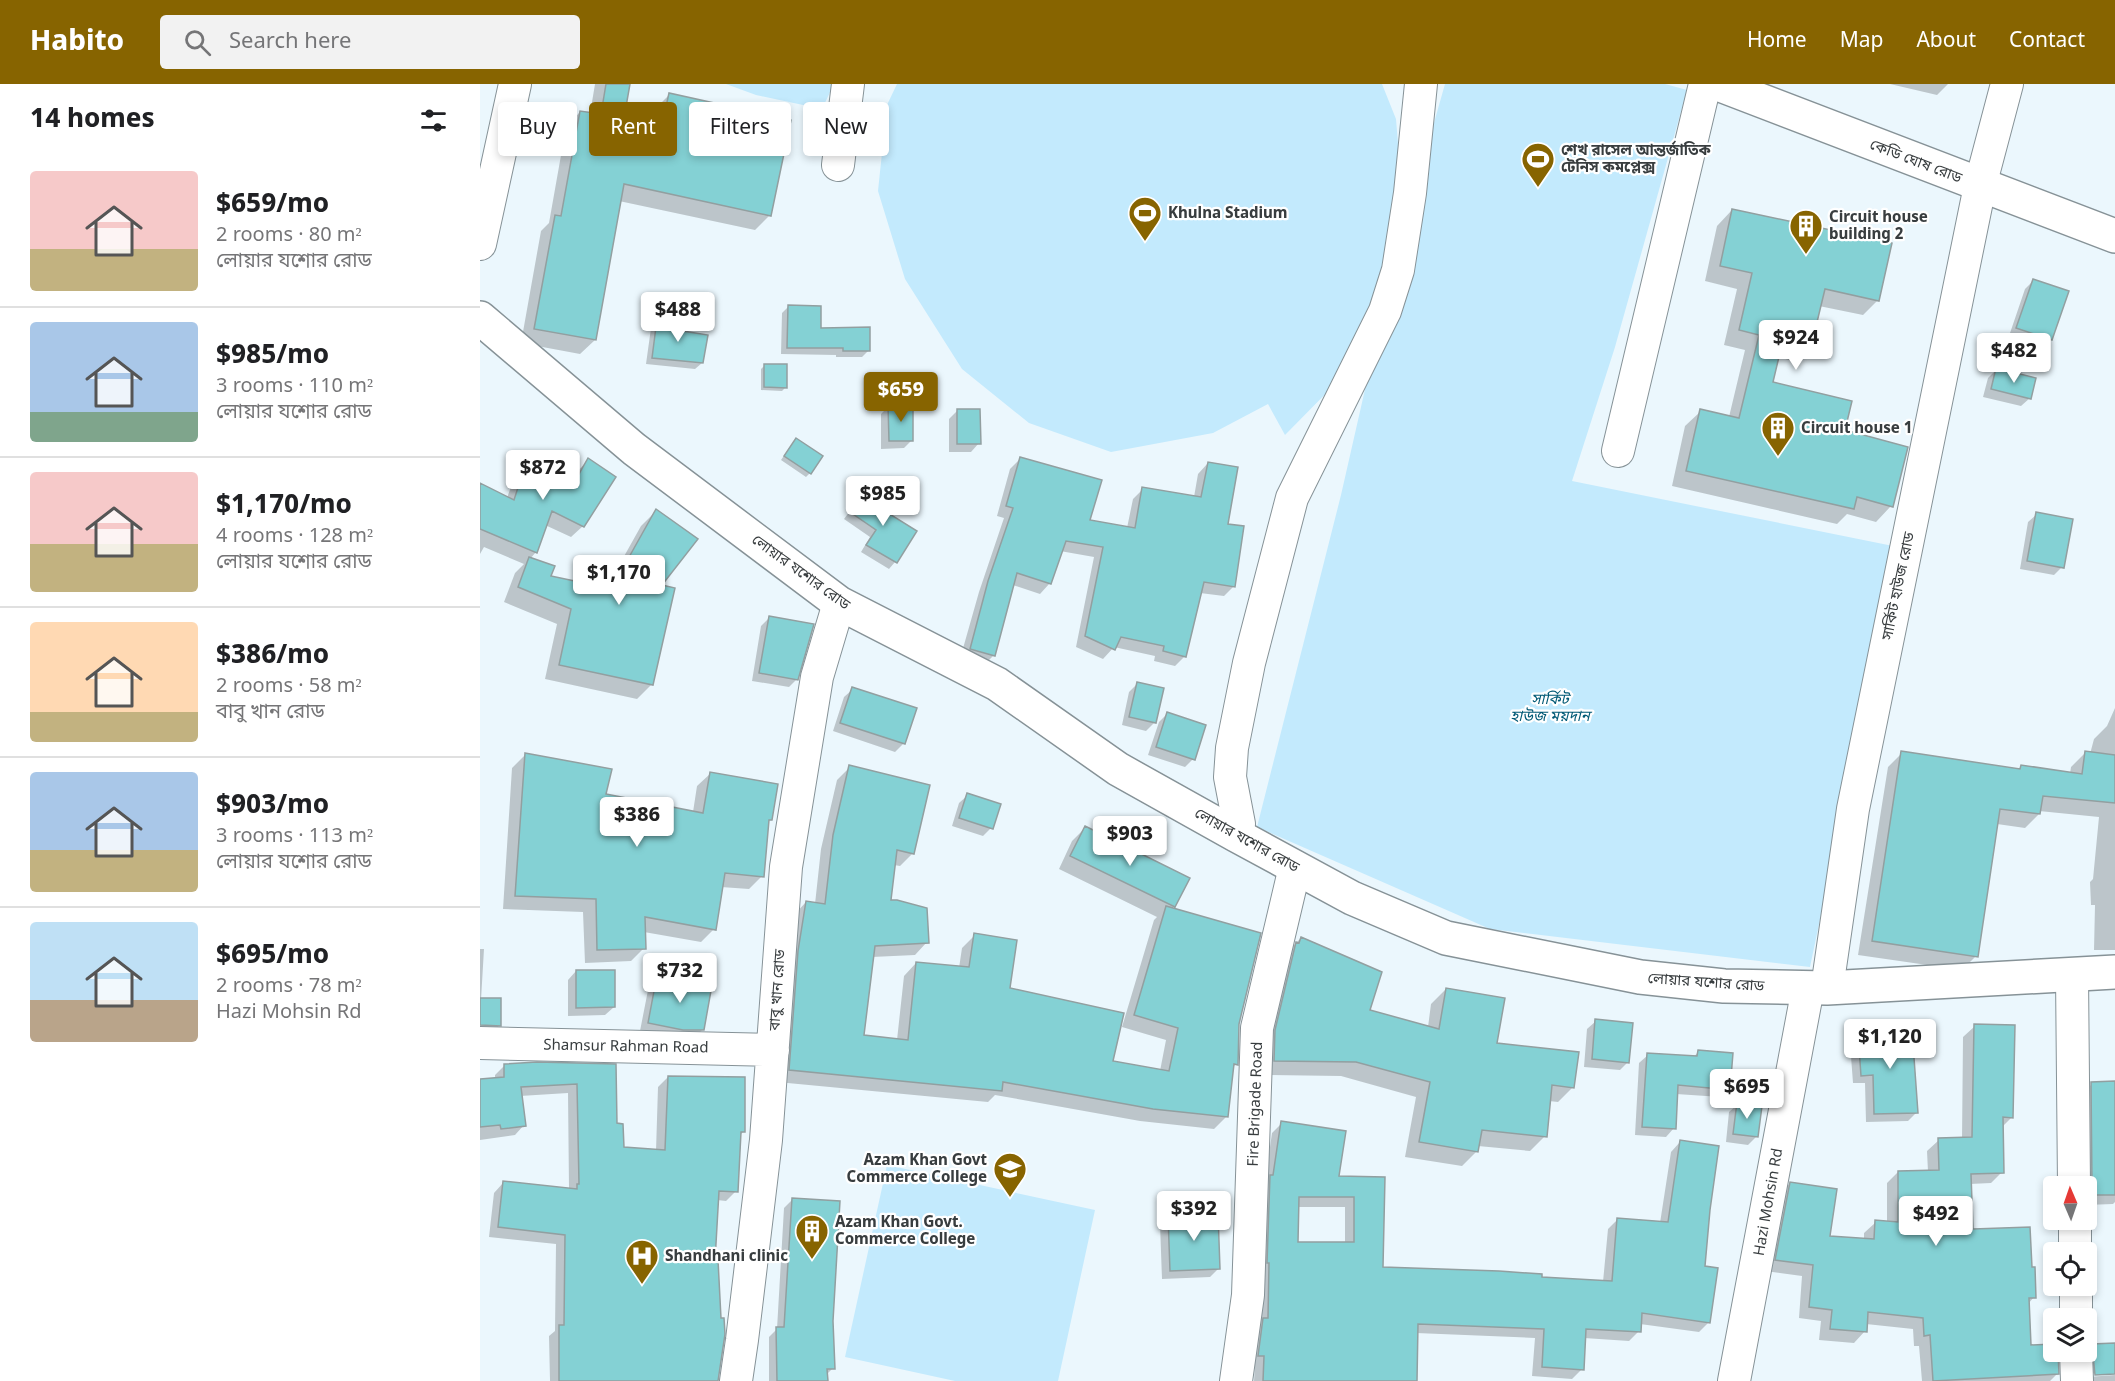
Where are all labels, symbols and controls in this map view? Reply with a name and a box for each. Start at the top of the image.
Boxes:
search box [160,15,580,69]
text: Habito [30,24,124,61]
icon: search [181,26,214,59]
text: Search here [229,28,351,57]
text: Home [1747,28,1807,56]
text: Map [1840,28,1883,56]
text: About [1916,28,1976,56]
text: Contact [2009,28,2085,56]
chip: Buy [498,102,577,156]
chip: Rent [589,102,677,156]
chip: Filters [689,102,791,156]
chip: New [803,102,889,156]
text: 14 homes [30,103,155,138]
icon: filters [417,104,450,137]
street label: কেডি ঘোষ রোড [1867,135,1965,189]
place label: শেখ রাসেল আন্তর্জাতিক টেনিস কমপ্লেক্স [1561,140,1711,178]
sports icon: শেখ রাসেল আন্তর্জাতিক টেনিস কমপ্লেক্স [1520,141,1556,188]
text: $659/mo [216,188,329,223]
icon: home [78,195,150,267]
sports icon: Khulna Stadium [1127,195,1163,242]
place label: Khulna Stadium [1168,204,1288,224]
building icon: Circuit house building 2 [1788,208,1824,255]
place label: Circuit house building 2 [1829,208,1928,245]
text: 2 rooms · 80 m² [216,223,362,249]
text: লোয়ার যশোর রোড [216,249,372,275]
pin: $488 [642,292,714,343]
text: $488 [655,298,701,324]
pin: $924 [1760,320,1832,371]
text: $924 [1773,326,1819,352]
pin: $482 [1978,333,2050,384]
text: $985/mo [216,339,329,374]
text: $482 [1991,339,2037,365]
icon: home [78,346,150,418]
pin: $659 [865,372,937,423]
text: 3 rooms · 110 m² [216,374,373,400]
text: $659 [878,378,924,404]
text: লোয়ার যশোর রোড [216,400,372,426]
building icon: Circuit house 1 [1760,410,1796,457]
place label: Circuit house 1 [1801,419,1912,439]
pin: $872 [507,450,579,501]
text: $872 [520,456,566,482]
pin: $985 [847,476,919,527]
text: $985 [860,482,906,508]
text: $1,170/mo [216,489,352,524]
icon: home [78,496,150,568]
text: 4 rooms · 128 m² [216,524,373,550]
street label: লোয়ার যশোর রোড [747,530,854,615]
street label: সার্কিট হাউজ রোড [1878,530,1920,643]
text: লোয়ার যশোর রোড [216,550,372,576]
pin: $1,170 [570,555,668,606]
text: $1,170 [587,561,651,587]
text: $386/mo [216,639,329,674]
icon: home [78,646,150,718]
text: 2 rooms · 58 m² [216,674,362,700]
park label: সার্কিট হাউজ ময়দান [1510,690,1593,727]
text: বাবু খান রোড [216,700,325,726]
text: $903/mo [216,789,329,824]
icon: home [78,796,150,868]
pin: $386 [601,797,673,848]
text: $386 [614,803,660,829]
street label: লোয়ার যশোর রোড [1191,804,1303,878]
pin: $903 [1094,816,1166,867]
text: $903 [1107,822,1153,848]
text: 3 rooms · 113 m² [216,824,373,850]
text: লোয়ার যশোর রোড [216,850,372,876]
text: $695/mo [216,939,329,974]
icon: home [78,946,150,1018]
street label: বাবু খান রোড [765,948,791,1032]
pin: $732 [644,953,716,1004]
text: $732 [657,959,703,985]
street label: লোয়ার যশোর রোড [1647,969,1765,997]
text: 2 rooms · 78 m² [216,974,362,1000]
text: Hazi Mohsin Rd [216,1000,361,1026]
pin: $1,120 [1841,1019,1939,1070]
text: $1,120 [1858,1025,1922,1051]
street label: Shamsur Rahman Road [543,1036,709,1058]
street label: Fire Brigade Road [1244,1041,1268,1167]
pin: $695 [1711,1069,1783,1120]
text: $695 [1724,1075,1770,1101]
street label: Hazi Mohsin Rd [1750,1147,1788,1258]
place label: Azam Khan Govt Commerce College [847,1151,988,1188]
school or university icon: Azam Khan Govt Commerce College [992,1151,1028,1198]
north arrow [2043,1176,2097,1230]
map controls [2043,1176,2097,1362]
pin: $392 [1158,1191,1230,1242]
pin: $492 [1900,1196,1972,1247]
text: $392 [1171,1197,1217,1223]
text: $492 [1913,1202,1959,1228]
building icon: Azam Khan Govt. Commerce College [794,1213,830,1260]
place label: Azam Khan Govt. Commerce College [835,1213,975,1250]
hospital icon: Shandhani clinic [624,1238,660,1285]
button: locate [2043,1242,2097,1296]
place label: Shandhani clinic [665,1247,788,1267]
button: layers [2043,1308,2097,1362]

